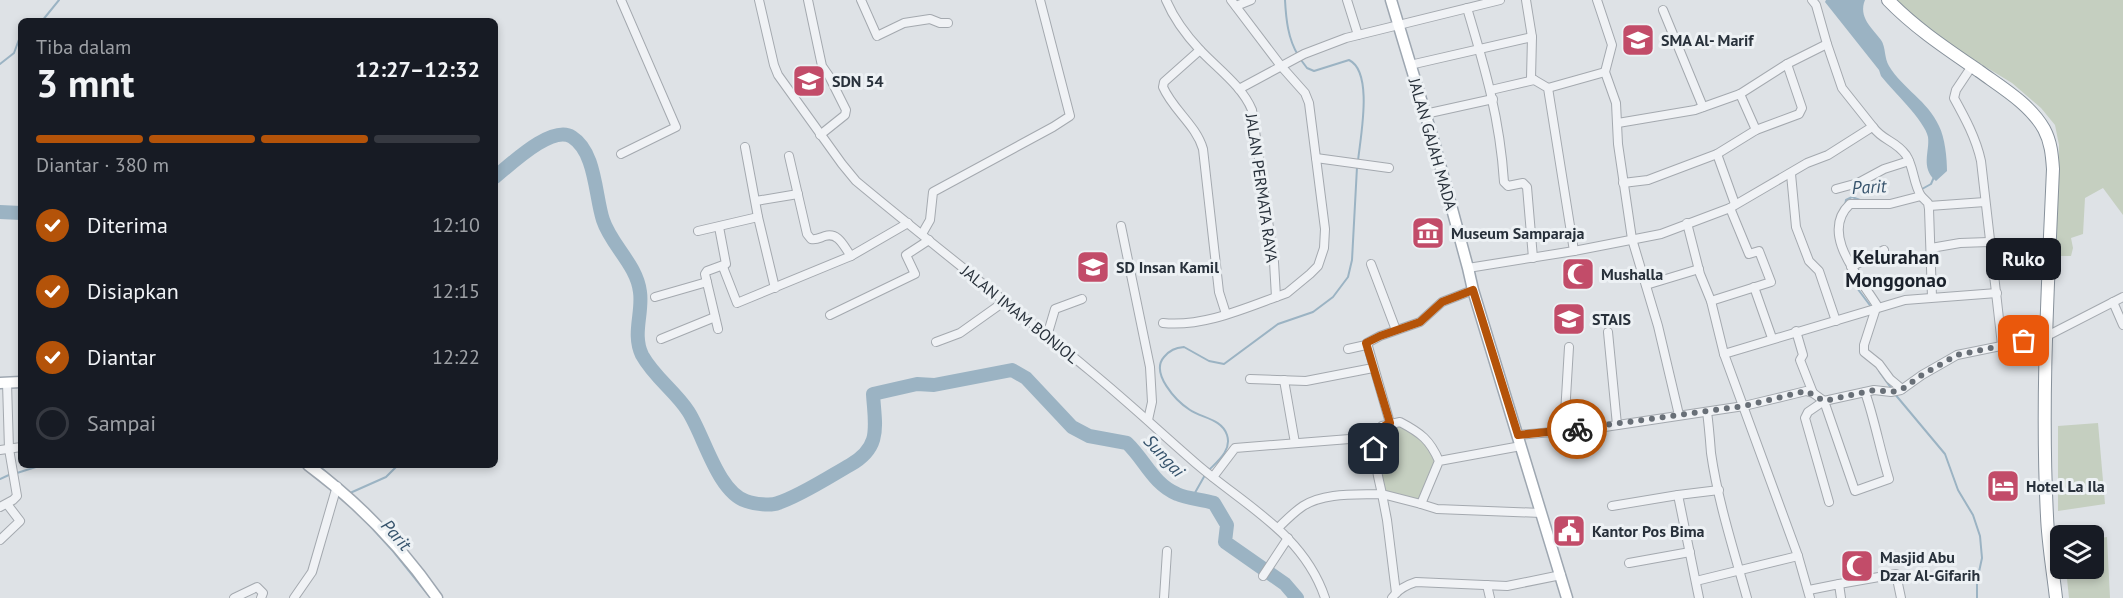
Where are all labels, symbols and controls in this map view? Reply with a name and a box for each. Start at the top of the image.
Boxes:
school or university icon: SMA Al- Marif [1620,22,1656,58]
place label: SMA Al- Marif [1661,30,1754,50]
text: Tiba dalam [36,34,131,60]
text: 12:27–12:32 [355,55,480,83]
text: 3 mnt [36,57,134,108]
school or university icon: SDN 54 [791,63,827,99]
place label: SDN 54 [832,71,884,91]
street label: JALAN GAJAH MADA [1404,75,1462,213]
street label: JALAN PERMATA RAYA [1242,111,1282,264]
text: Diantar · 380 m [36,152,169,178]
water label: Parit [1851,174,1888,199]
icon: check [36,209,69,242]
text: Diterima [87,211,168,239]
text: 12:10 [432,212,480,238]
museum icon: Museum Samparaja [1410,215,1446,251]
place label: Museum Samparaja [1451,223,1585,243]
callout: Ruko [1986,239,2062,281]
district label: Kelurahan Monggonao [1845,244,1947,293]
text: Ruko [2002,246,2045,272]
school or university icon: SD Insan Kamil [1075,249,1111,285]
mosque icon: Mushalla [1560,256,1596,292]
place label: SD Insan Kamil [1116,257,1219,277]
street label: JALAN IMAM BONJOL [956,260,1083,367]
place label: Mushalla [1601,264,1663,284]
icon: check [36,275,69,308]
text: Disiapkan [87,277,179,305]
text: 12:15 [432,278,480,304]
school or university icon: STAIS [1551,301,1587,337]
place label: STAIS [1592,309,1631,329]
pin [1998,315,2049,366]
icon: bag [2007,324,2040,357]
icon: check [36,341,69,374]
text: Diantar [87,343,156,371]
text: 12:22 [432,344,480,370]
courier [1547,399,1607,459]
text: Sampai [87,409,156,437]
icon: bike [1561,413,1594,446]
pin [1348,423,1399,474]
water label: Sungai [1139,429,1191,483]
icon: home [1357,432,1390,465]
hotel icon: Hotel La Ila [1985,468,2021,504]
place label: Hotel La Ila [2026,476,2105,496]
public building icon: Kantor Pos Bima [1551,513,1587,549]
water label: Parit [376,514,417,556]
place label: Kantor Pos Bima [1592,521,1705,541]
map controls [2050,525,2104,579]
button: layers [2050,525,2104,579]
place label: Masjid Abu Dzar Al-Gifarih [1880,547,1980,585]
mosque icon: Masjid Abu Dzar Al-Gifarih [1839,548,1875,584]

